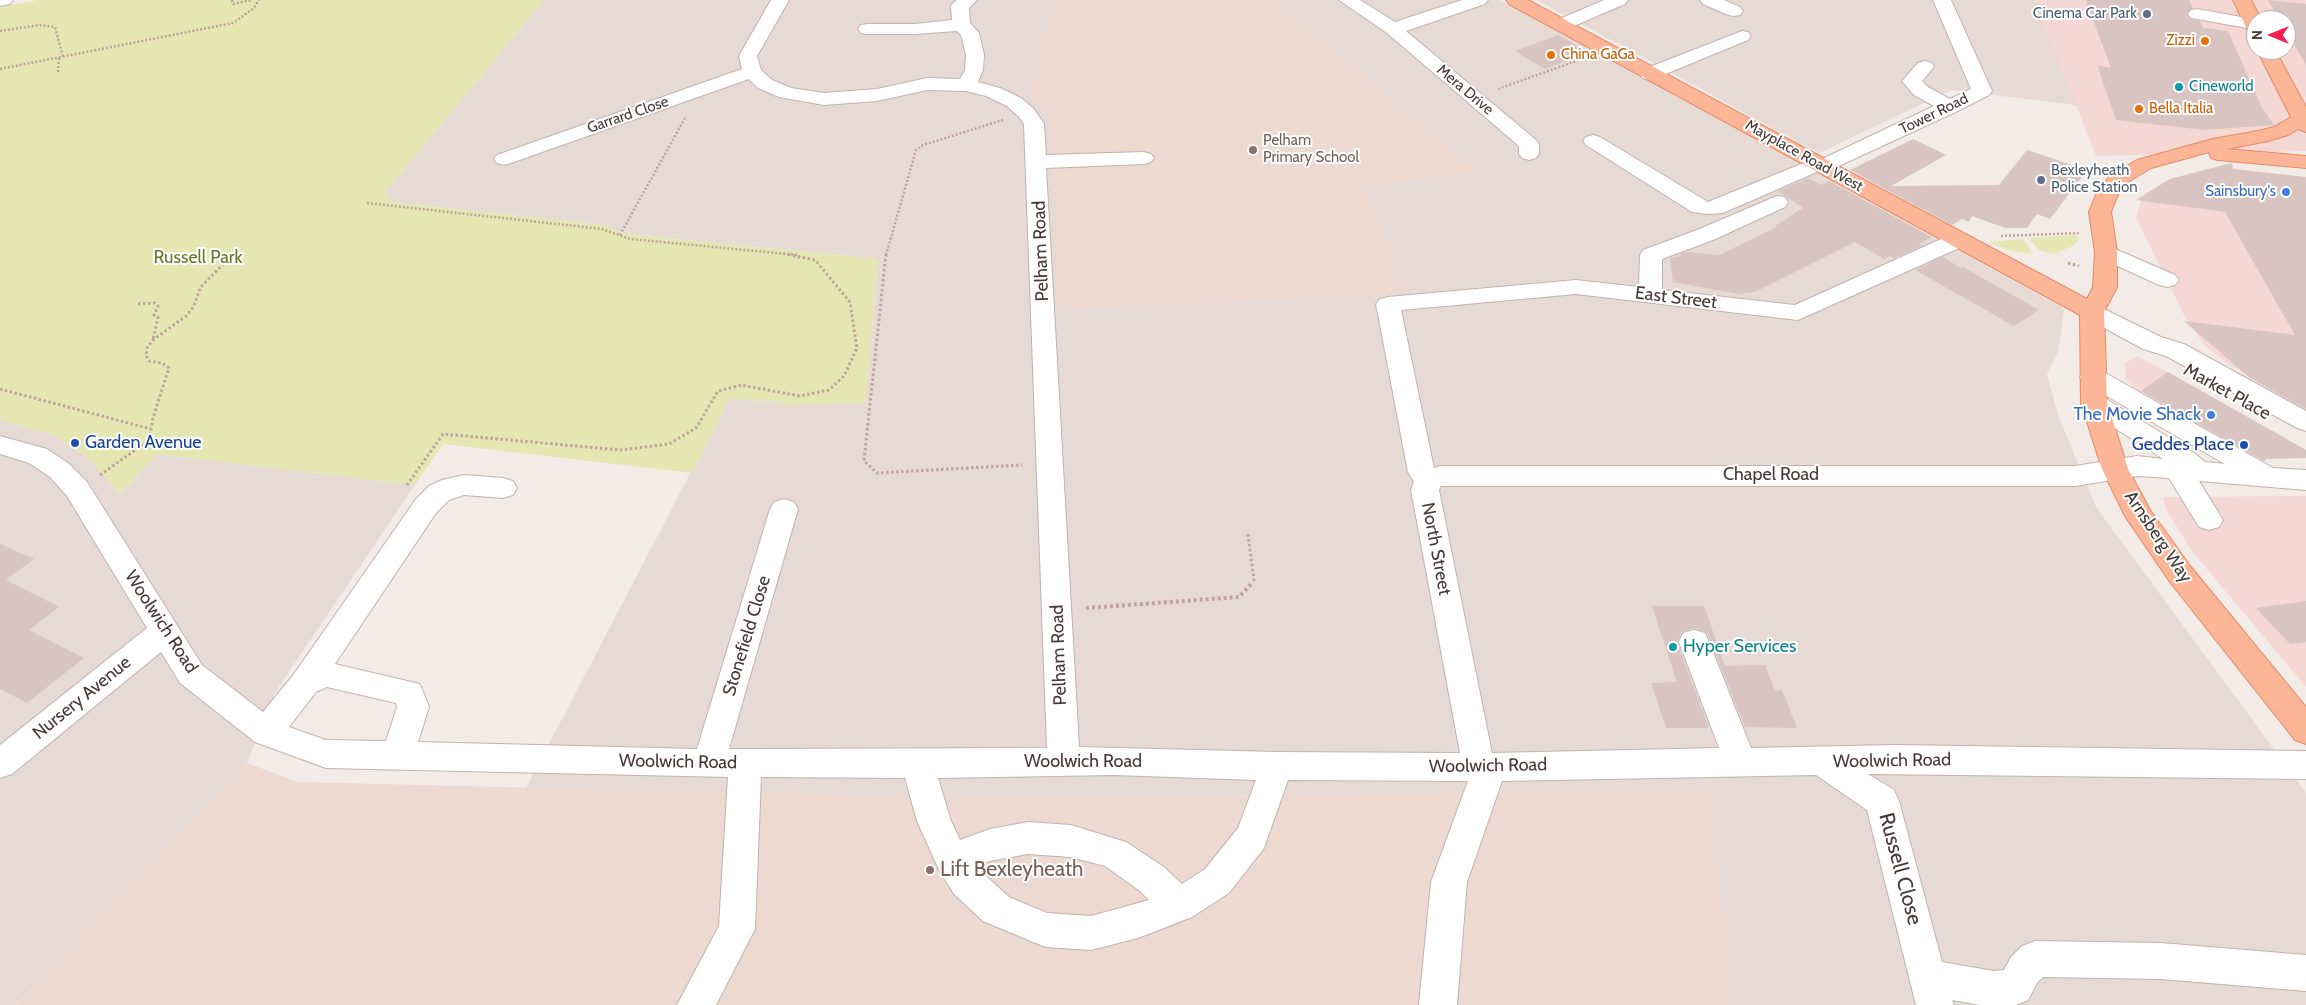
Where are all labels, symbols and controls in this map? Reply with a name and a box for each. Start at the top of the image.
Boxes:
place label: Cinema Car Park [2033,5,2137,23]
marker: Cinema Car Park [2141,8,2153,20]
north arrow [2246,10,2296,60]
text: N [2248,30,2266,40]
place label: Zizzi [2166,32,2195,50]
marker: Zizzi [2199,35,2211,47]
place label: China GaGa [1561,46,1635,64]
marker: China GaGa [1545,49,1557,61]
street label: Mera Drive [1433,61,1497,119]
place label: Cineworld [2189,78,2254,96]
marker: Cineworld [2173,81,2185,93]
street label: Tower Road [1897,90,1971,138]
street label: Garrard Close [585,93,671,137]
place label: Bella Italia [2149,100,2213,118]
marker: Bella Italia [2133,103,2145,115]
street label: Mayplace Road West [1742,116,1866,196]
place label: Pelham Primary School [1263,132,1359,167]
marker: Pelham Primary School [1247,144,1259,156]
place label: Bexleyheath Police Station [2051,162,2138,197]
marker: Bexleyheath Police Station [2035,174,2047,186]
place label: Sainsbury's [2205,183,2276,201]
marker: Sainsbury's [2280,186,2292,198]
street label: Pelham Road [1028,200,1054,302]
park label: Russell Park [153,247,243,269]
street label: East Street [1634,282,1718,314]
street label: Market Place [2180,359,2274,425]
place label: The Movie Shack [2073,404,2201,426]
marker: The Movie Shack [2205,409,2217,421]
place label: Garden Avenue [85,432,202,454]
place label: Geddes Place [2132,434,2234,456]
marker: Garden Avenue [69,437,81,449]
marker: Geddes Place [2238,439,2250,451]
street label: Chapel Road [1723,464,1819,486]
street label: Arnsberg Way [2119,487,2197,587]
street label: North Street [1416,501,1456,597]
street label: Woolwich Road [120,567,202,677]
street label: Stonefield Close [718,573,776,699]
street label: Pelham Road [1046,604,1072,706]
place label: Hyper Services [1683,636,1796,658]
marker: Hyper Services [1667,641,1679,653]
street label: Nursery Avenue [29,652,135,744]
street label: Woolwich Road [1833,749,1951,773]
street label: Woolwich Road [619,750,737,774]
street label: Woolwich Road [1024,751,1142,773]
street label: Woolwich Road [1429,754,1547,778]
street label: Russell Close [1873,810,1927,928]
place label: Lift Bexleyheath [940,857,1083,883]
marker: Lift Bexleyheath [924,864,936,876]

